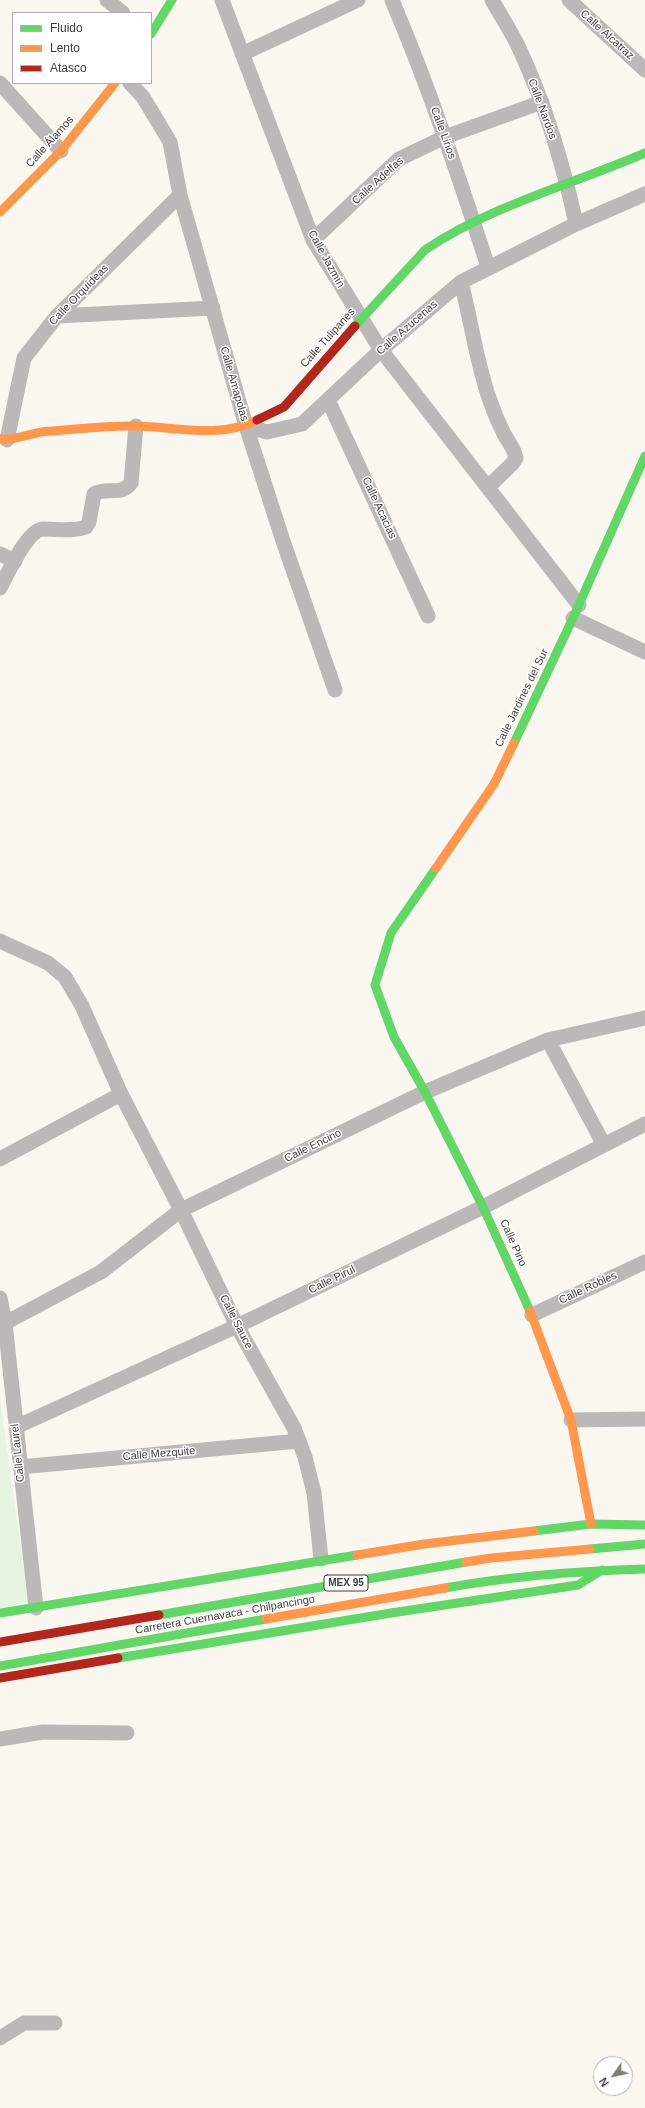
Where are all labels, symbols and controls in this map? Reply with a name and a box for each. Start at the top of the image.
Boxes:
street label: Calle Alcatraz [577,7,637,63]
legend [12,12,152,84]
text: Fluido [50,21,83,35]
text: Lento [50,41,80,55]
text: Atasco [50,61,87,75]
street label: Calle Nardos [525,77,559,141]
street label: Calle Lirios [427,105,459,161]
street label: Calle Álamos [23,114,77,170]
street label: Calle Adelfas [350,154,406,208]
street label: Calle Jazmín [305,228,347,290]
street label: Calle Orquídeas [47,262,111,328]
street label: Calle Azucenas [374,298,440,358]
street label: Calle Tulipanes [298,306,358,370]
street label: Calle Amapolas [217,345,251,423]
street label: Calle Acacias [359,475,399,541]
street label: Calle Jardines del Sur [492,647,552,749]
street label: Calle Encino [282,1127,344,1165]
street label: Calle Pino [497,1217,529,1269]
street label: Calle Pirul [307,1263,357,1297]
street label: Calle Robles [557,1269,619,1307]
street label: Calle Sauce [217,1293,255,1351]
street label: Calle Laurel [8,1423,28,1483]
street label: Calle Mezquite [122,1444,196,1464]
road number: MEX 95 [324,1575,368,1591]
street label: Carretera Cuernavaca - Chilpancingo [134,1593,316,1637]
north arrow [593,2056,633,2096]
text: N [597,2076,611,2089]

